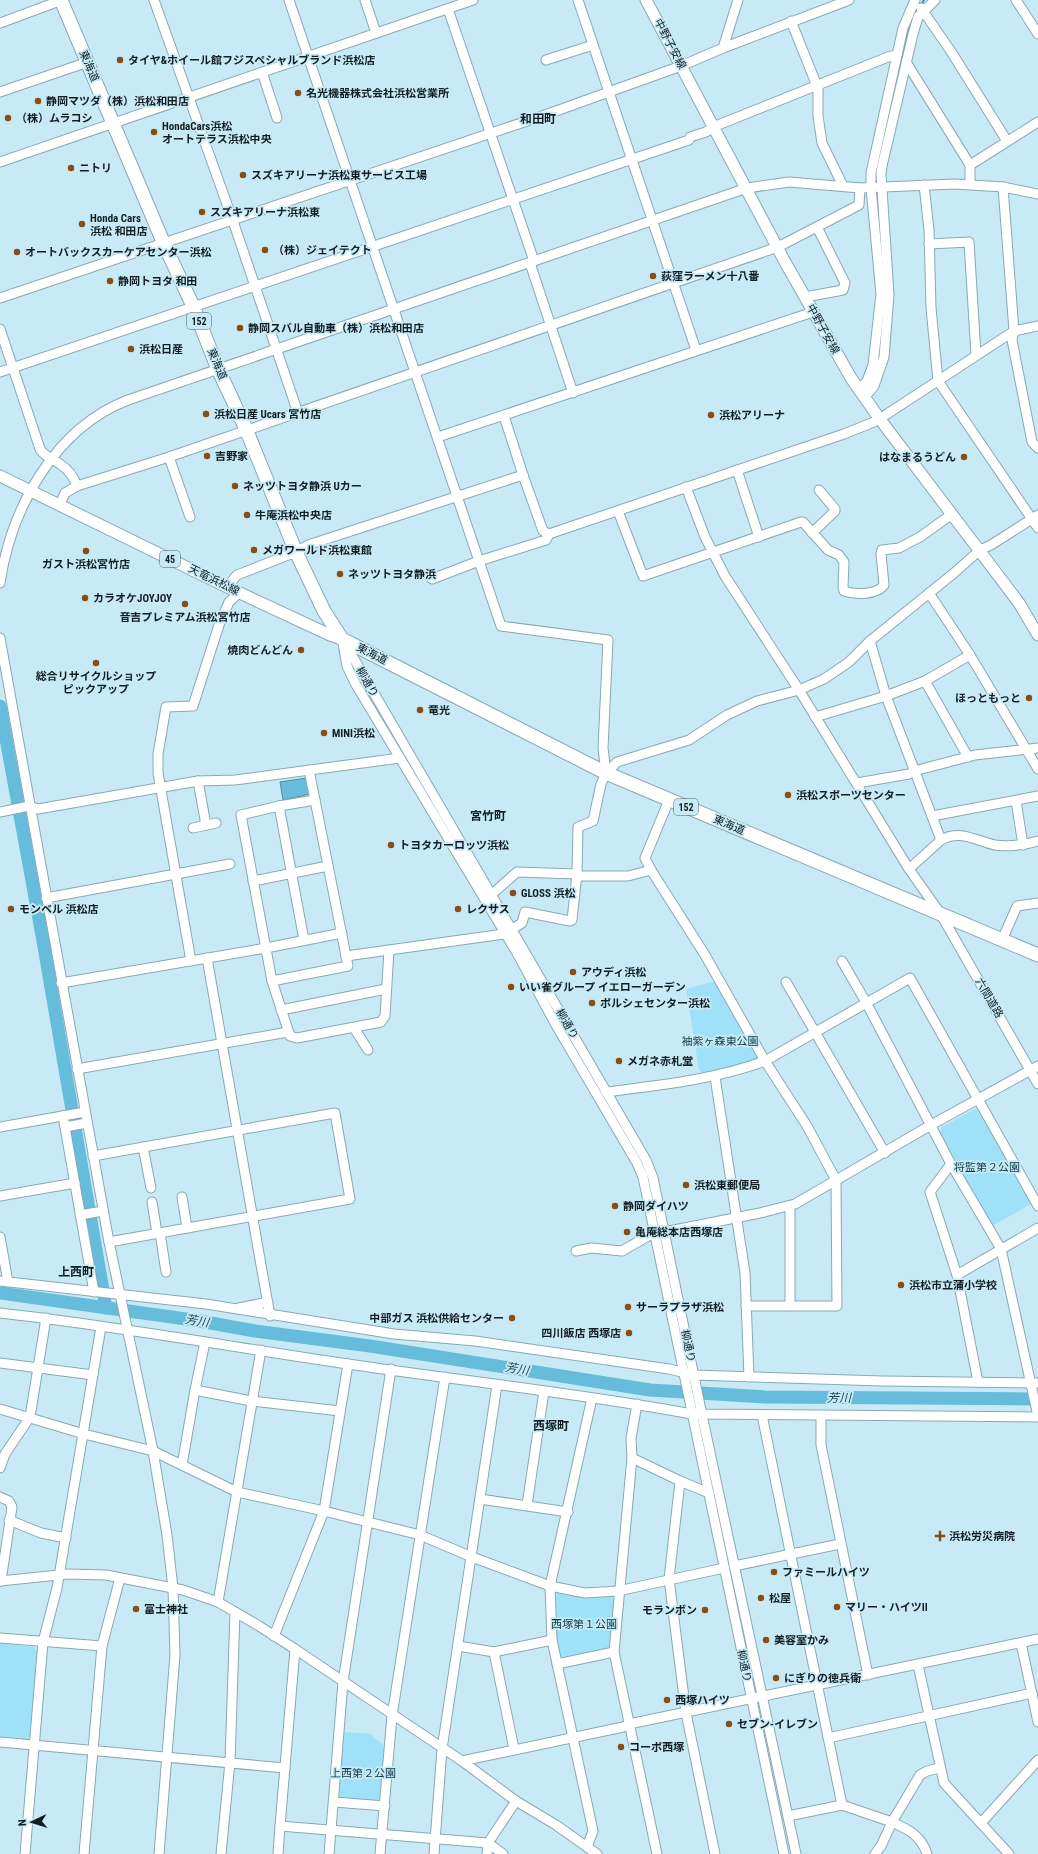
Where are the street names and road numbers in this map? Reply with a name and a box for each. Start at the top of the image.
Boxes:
street label: 中野子安線 [651,17,689,71]
street label: 東海道 [77,48,101,84]
street label: 中野子安線 [804,302,842,356]
road number: 152 [187,313,211,329]
street label: 東海道 [205,346,229,382]
road number: 45 [160,551,180,567]
street label: 天竜浜松線 [186,562,242,598]
street label: 東海道 [354,641,390,667]
street label: 柳通り [353,664,381,700]
road number: 152 [674,799,698,815]
street label: 東海道 [711,813,747,837]
street label: 六間道路 [972,976,1006,1020]
street label: 柳通り [553,1006,581,1042]
street label: 柳通り [678,1329,698,1363]
street label: 柳通り [734,1649,754,1683]

